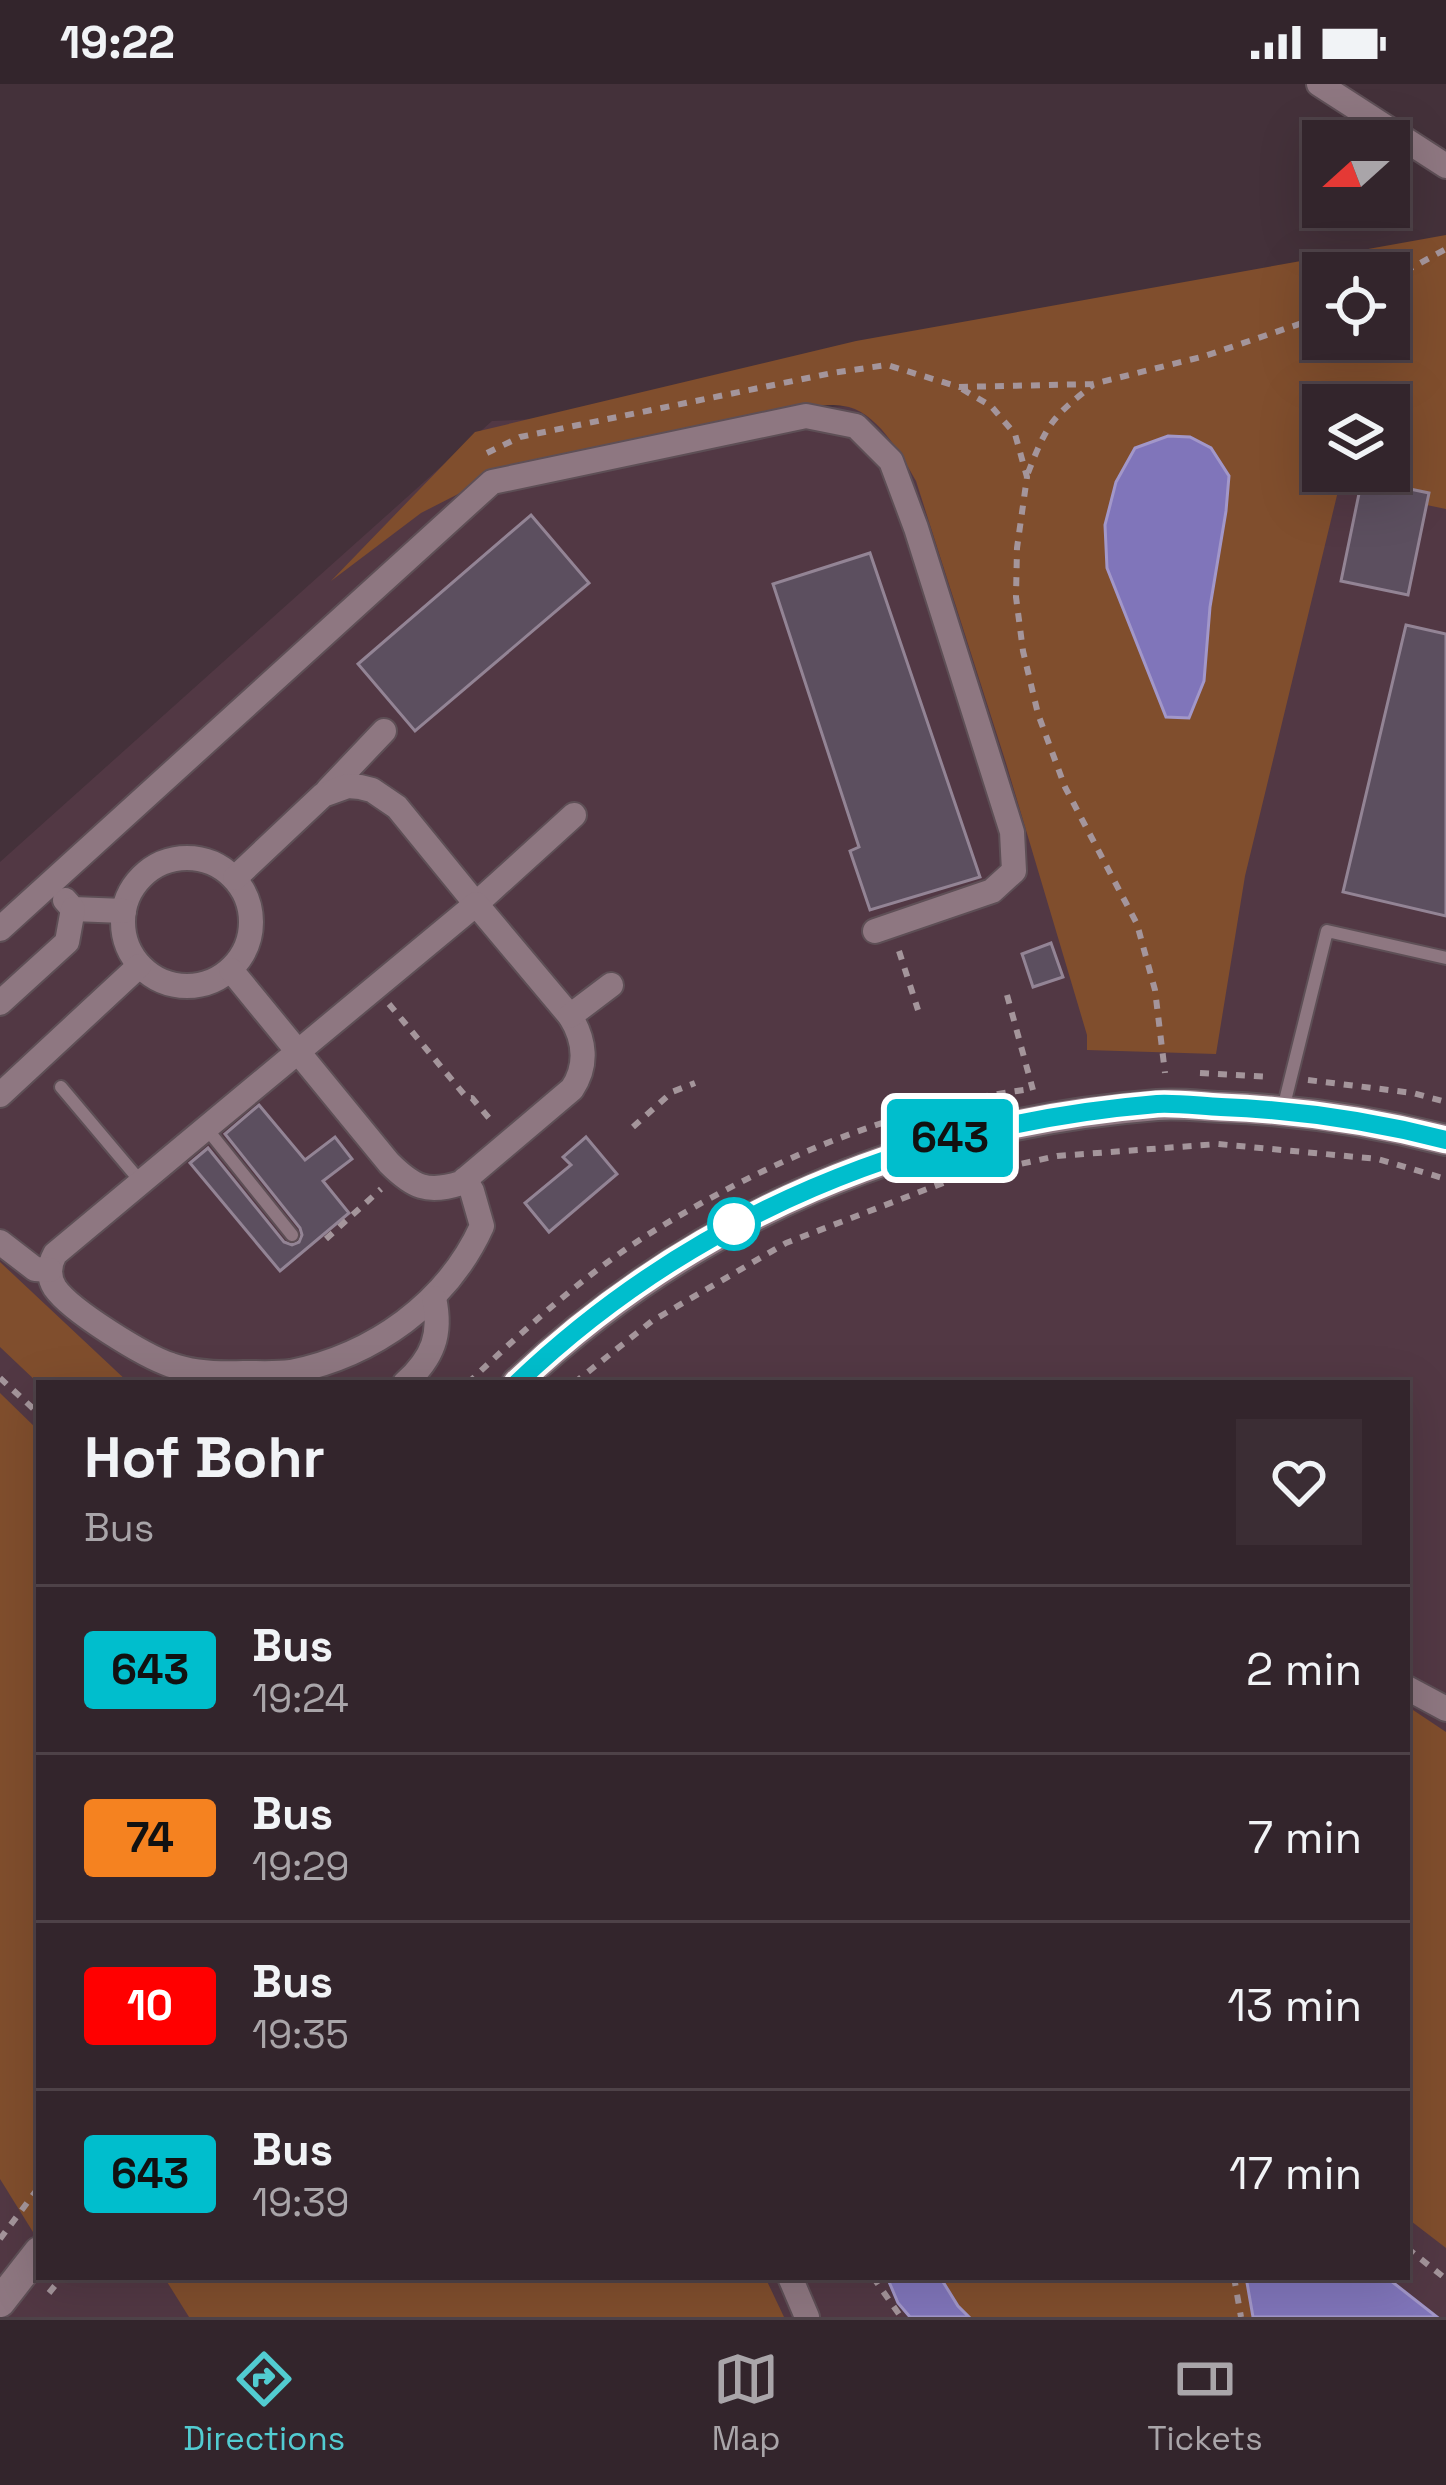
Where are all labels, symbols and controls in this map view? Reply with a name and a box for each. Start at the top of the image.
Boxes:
text: 19:22 [60,14,175,71]
north arrow [1302,120,1410,228]
map controls [1302,120,1410,492]
button: locate [1302,252,1410,360]
button: layers [1302,384,1410,492]
line badge: 643 [881,1099,1019,1177]
text: 643 [911,1111,989,1164]
unlabelled marker [709,1199,759,1249]
button: heart [1236,1419,1362,1545]
text: Hof Bohr [84,1421,325,1494]
text: Bus [84,1503,154,1552]
text: Bus [252,1617,333,1674]
text: 2 min [1246,1641,1362,1698]
text: 643 [111,1643,189,1696]
text: 19:24 [252,1674,349,1723]
text: Bus [252,1785,333,1842]
text: 7 min [1248,1809,1362,1866]
text: 74 [126,1811,174,1864]
text: 19:29 [252,1842,349,1891]
text: Bus [252,1953,333,2010]
text: 13 min [1227,1977,1362,2034]
text: 10 [127,1979,173,2032]
text: 19:35 [252,2010,349,2059]
text: Bus [252,2121,333,2178]
text: 17 min [1229,2145,1362,2202]
text: 643 [111,2147,189,2200]
text: 19:39 [252,2178,349,2227]
tab: Directions [183,2346,345,2460]
tab: Map [712,2346,781,2460]
tab: Tickets [1147,2346,1263,2460]

